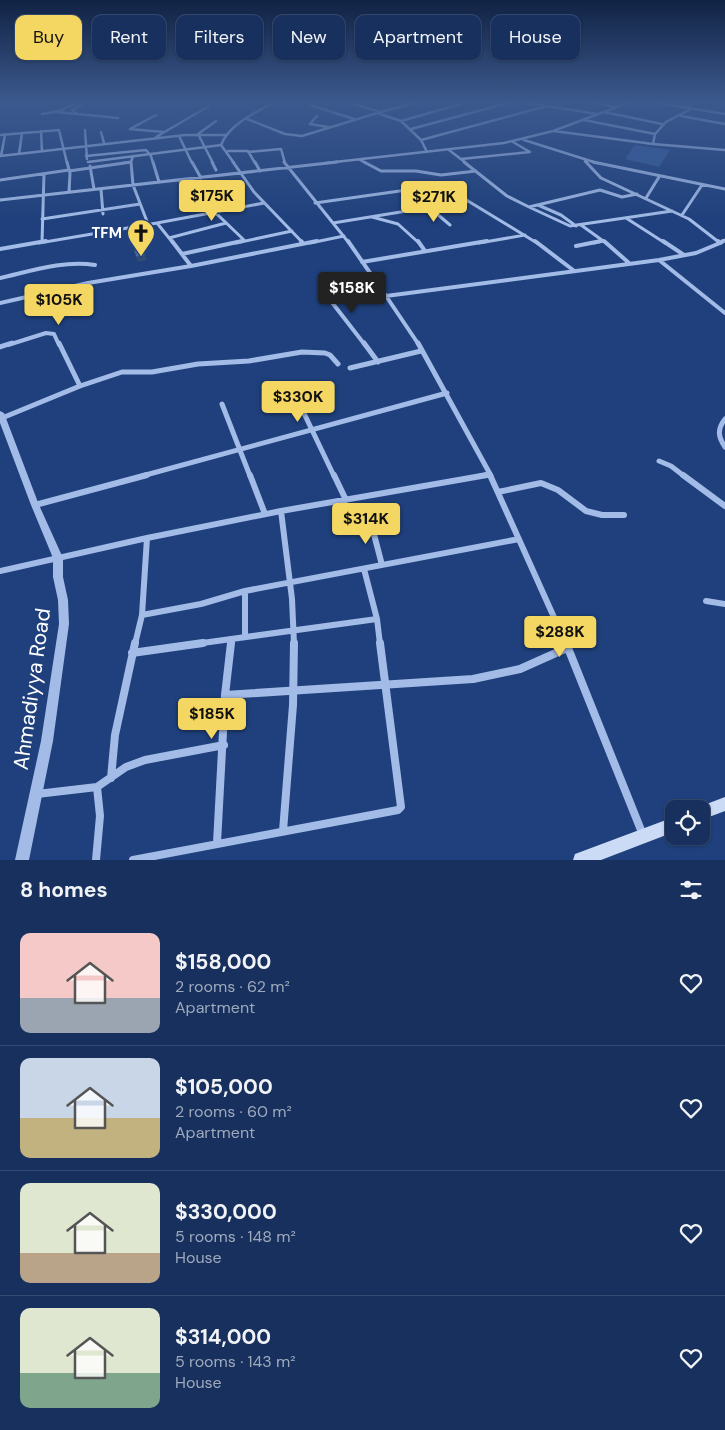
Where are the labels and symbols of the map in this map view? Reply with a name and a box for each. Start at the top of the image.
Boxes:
pin: $175K [177,180,247,222]
pin: $271K [399,180,469,223]
church icon: TFM [126,218,156,257]
place label: TFM [91,223,122,243]
pin: $158K [317,272,387,314]
pin: $105K [24,284,94,326]
pin: $330K [263,380,333,423]
pin: $314K [331,502,401,545]
street label: Ahmadiyya Road [7,606,57,772]
pin: $288K [525,616,595,658]
pin: $185K [177,698,247,740]

